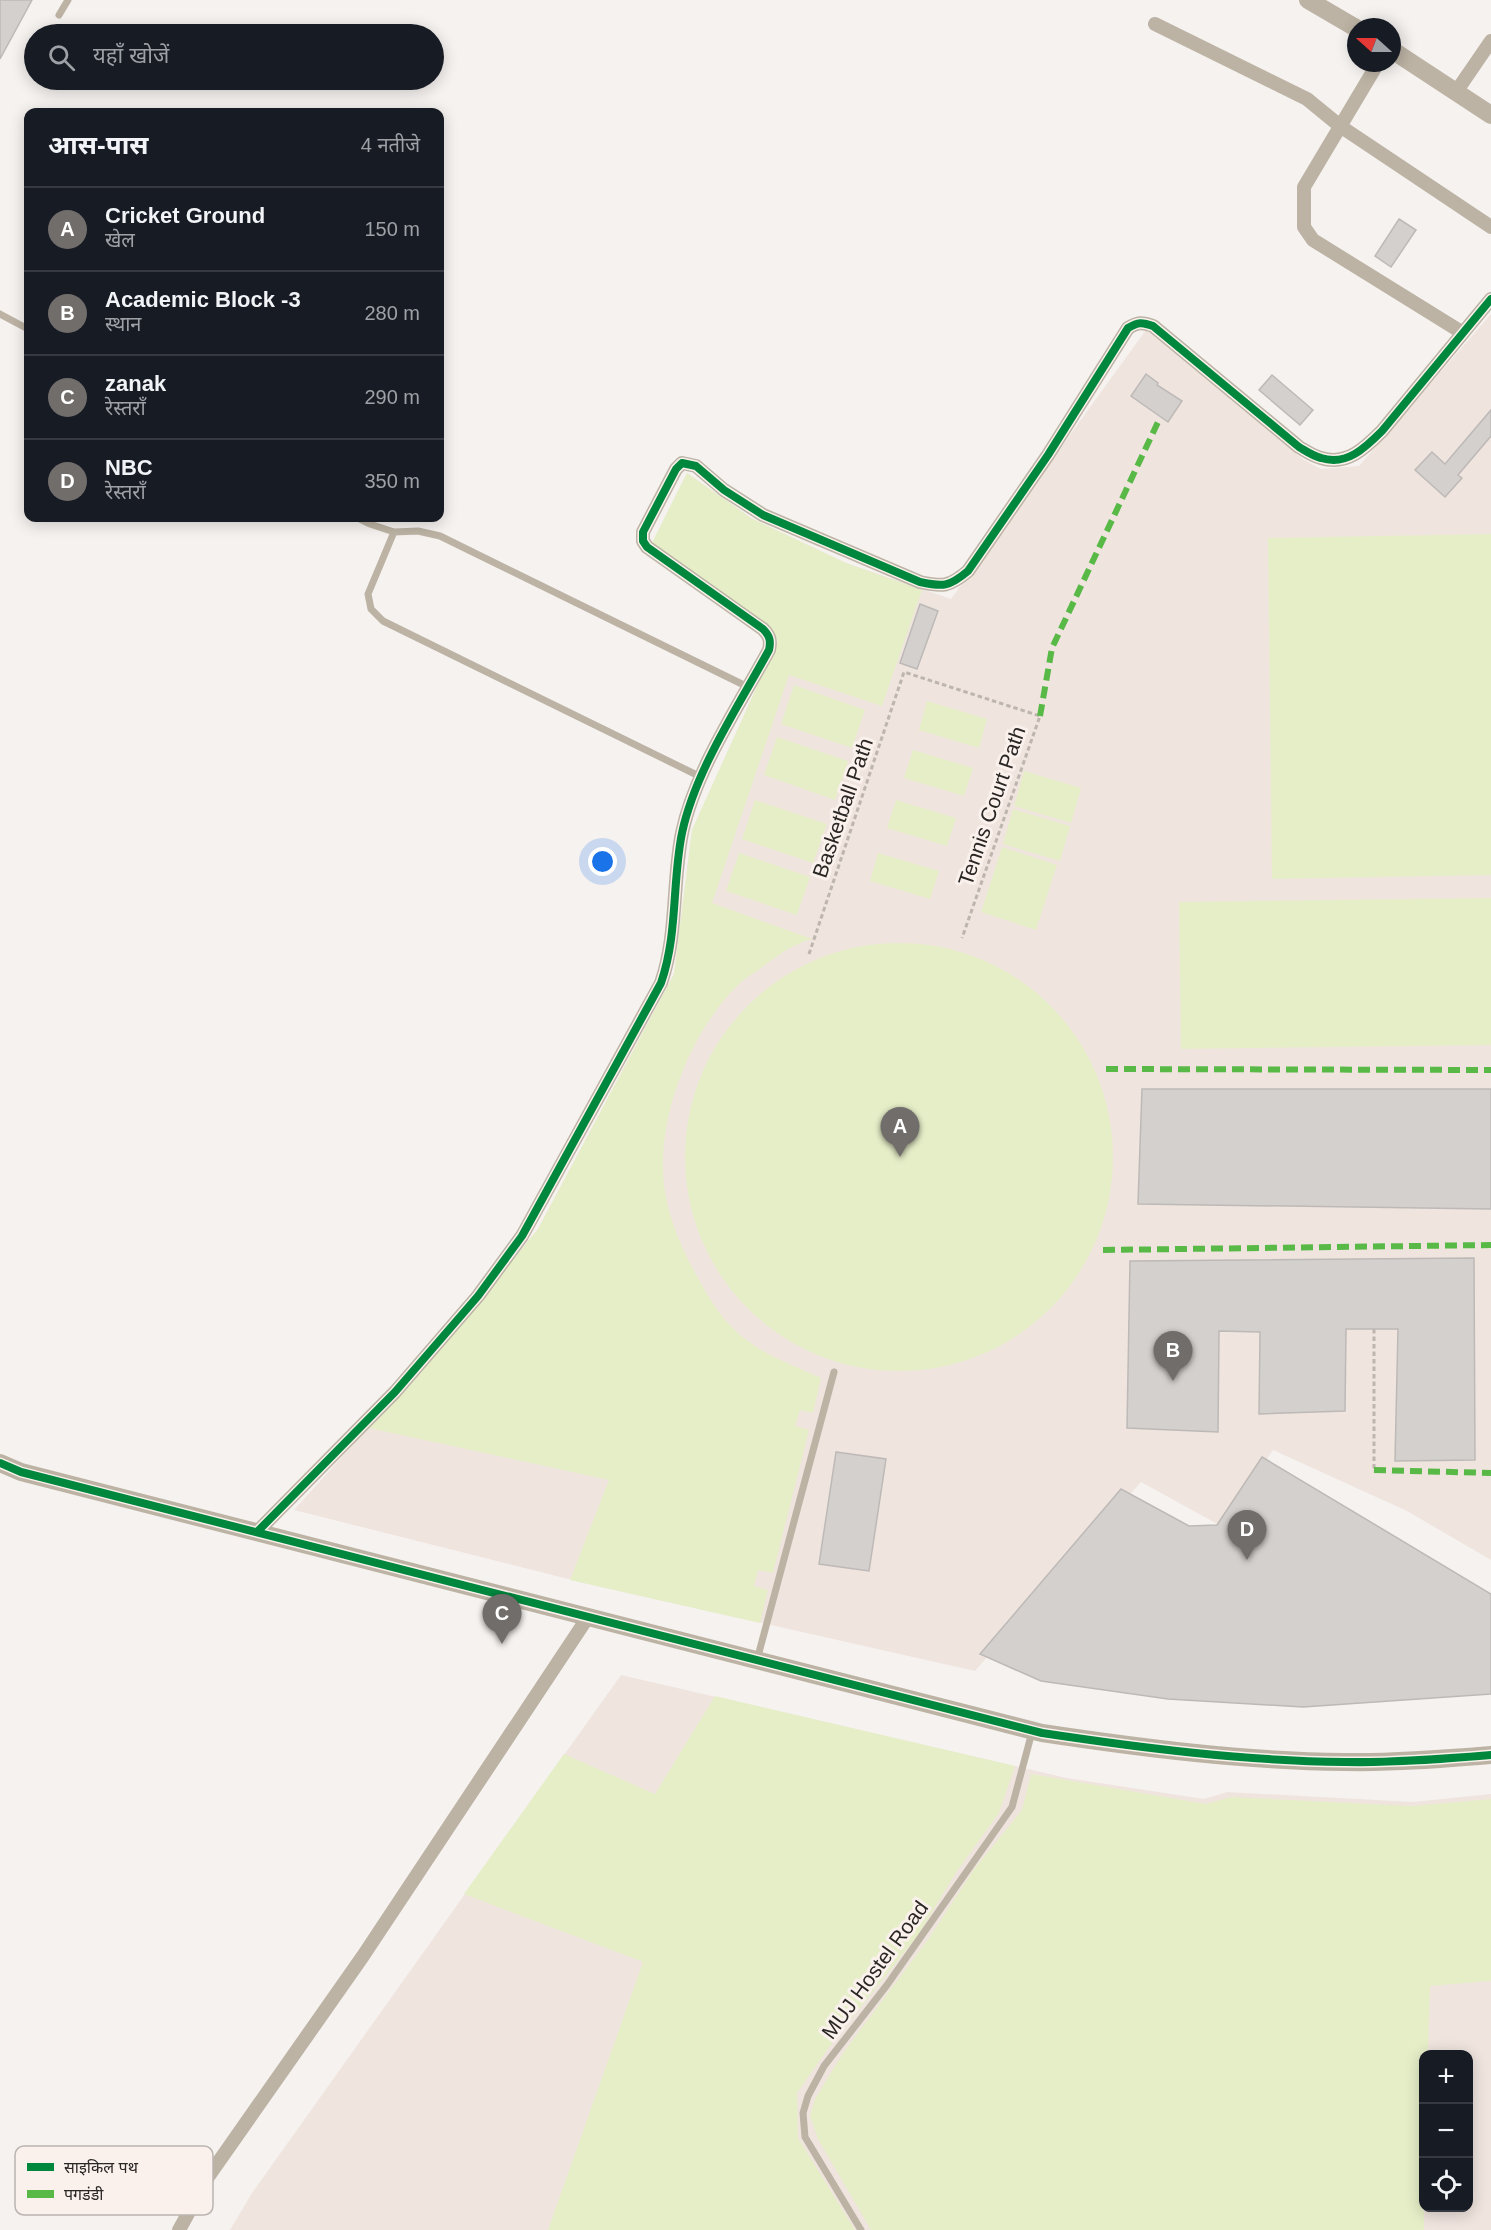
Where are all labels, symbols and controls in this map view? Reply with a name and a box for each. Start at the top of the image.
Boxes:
north arrow [1347,18,1401,72]
search box [24,24,444,90]
icon: search [45,41,78,74]
text: यहाँ खोजें [93,43,169,68]
text: आस-पास [48,130,148,160]
text: 4 नतीजे [361,134,420,156]
text: Cricket Ground [105,203,265,228]
text: A [60,218,75,240]
text: 150 m [364,218,420,240]
text: खेल [105,229,135,251]
text: Academic Block -3 [105,287,301,312]
text: B [60,302,75,324]
text: 280 m [364,302,420,324]
text: स्थान [105,313,141,335]
text: zanak [105,371,166,396]
text: C [60,386,75,408]
text: 290 m [364,386,420,408]
text: रेस्तराँ [105,397,146,419]
text: NBC [105,455,153,480]
text: D [60,470,75,492]
text: 350 m [364,470,420,492]
text: रेस्तराँ [105,481,146,503]
street label: Tennis Court Path [953,723,1030,889]
street label: Basketball Path [808,735,877,881]
your location [588,847,617,876]
pin: A [880,1108,920,1157]
pin: B [1154,1332,1192,1381]
pin: D [1228,1510,1266,1560]
pin: C [482,1594,522,1644]
street label: MUJ Hostel Road [817,1896,932,2043]
map controls [1419,2050,1473,2212]
button: + [1419,2050,1473,2104]
button: − [1419,2104,1473,2158]
legend [15,2146,213,2215]
button: locate [1419,2158,1473,2212]
text: साइकिल पथ [64,2159,139,2176]
text: पगडंडी [64,2186,104,2203]

